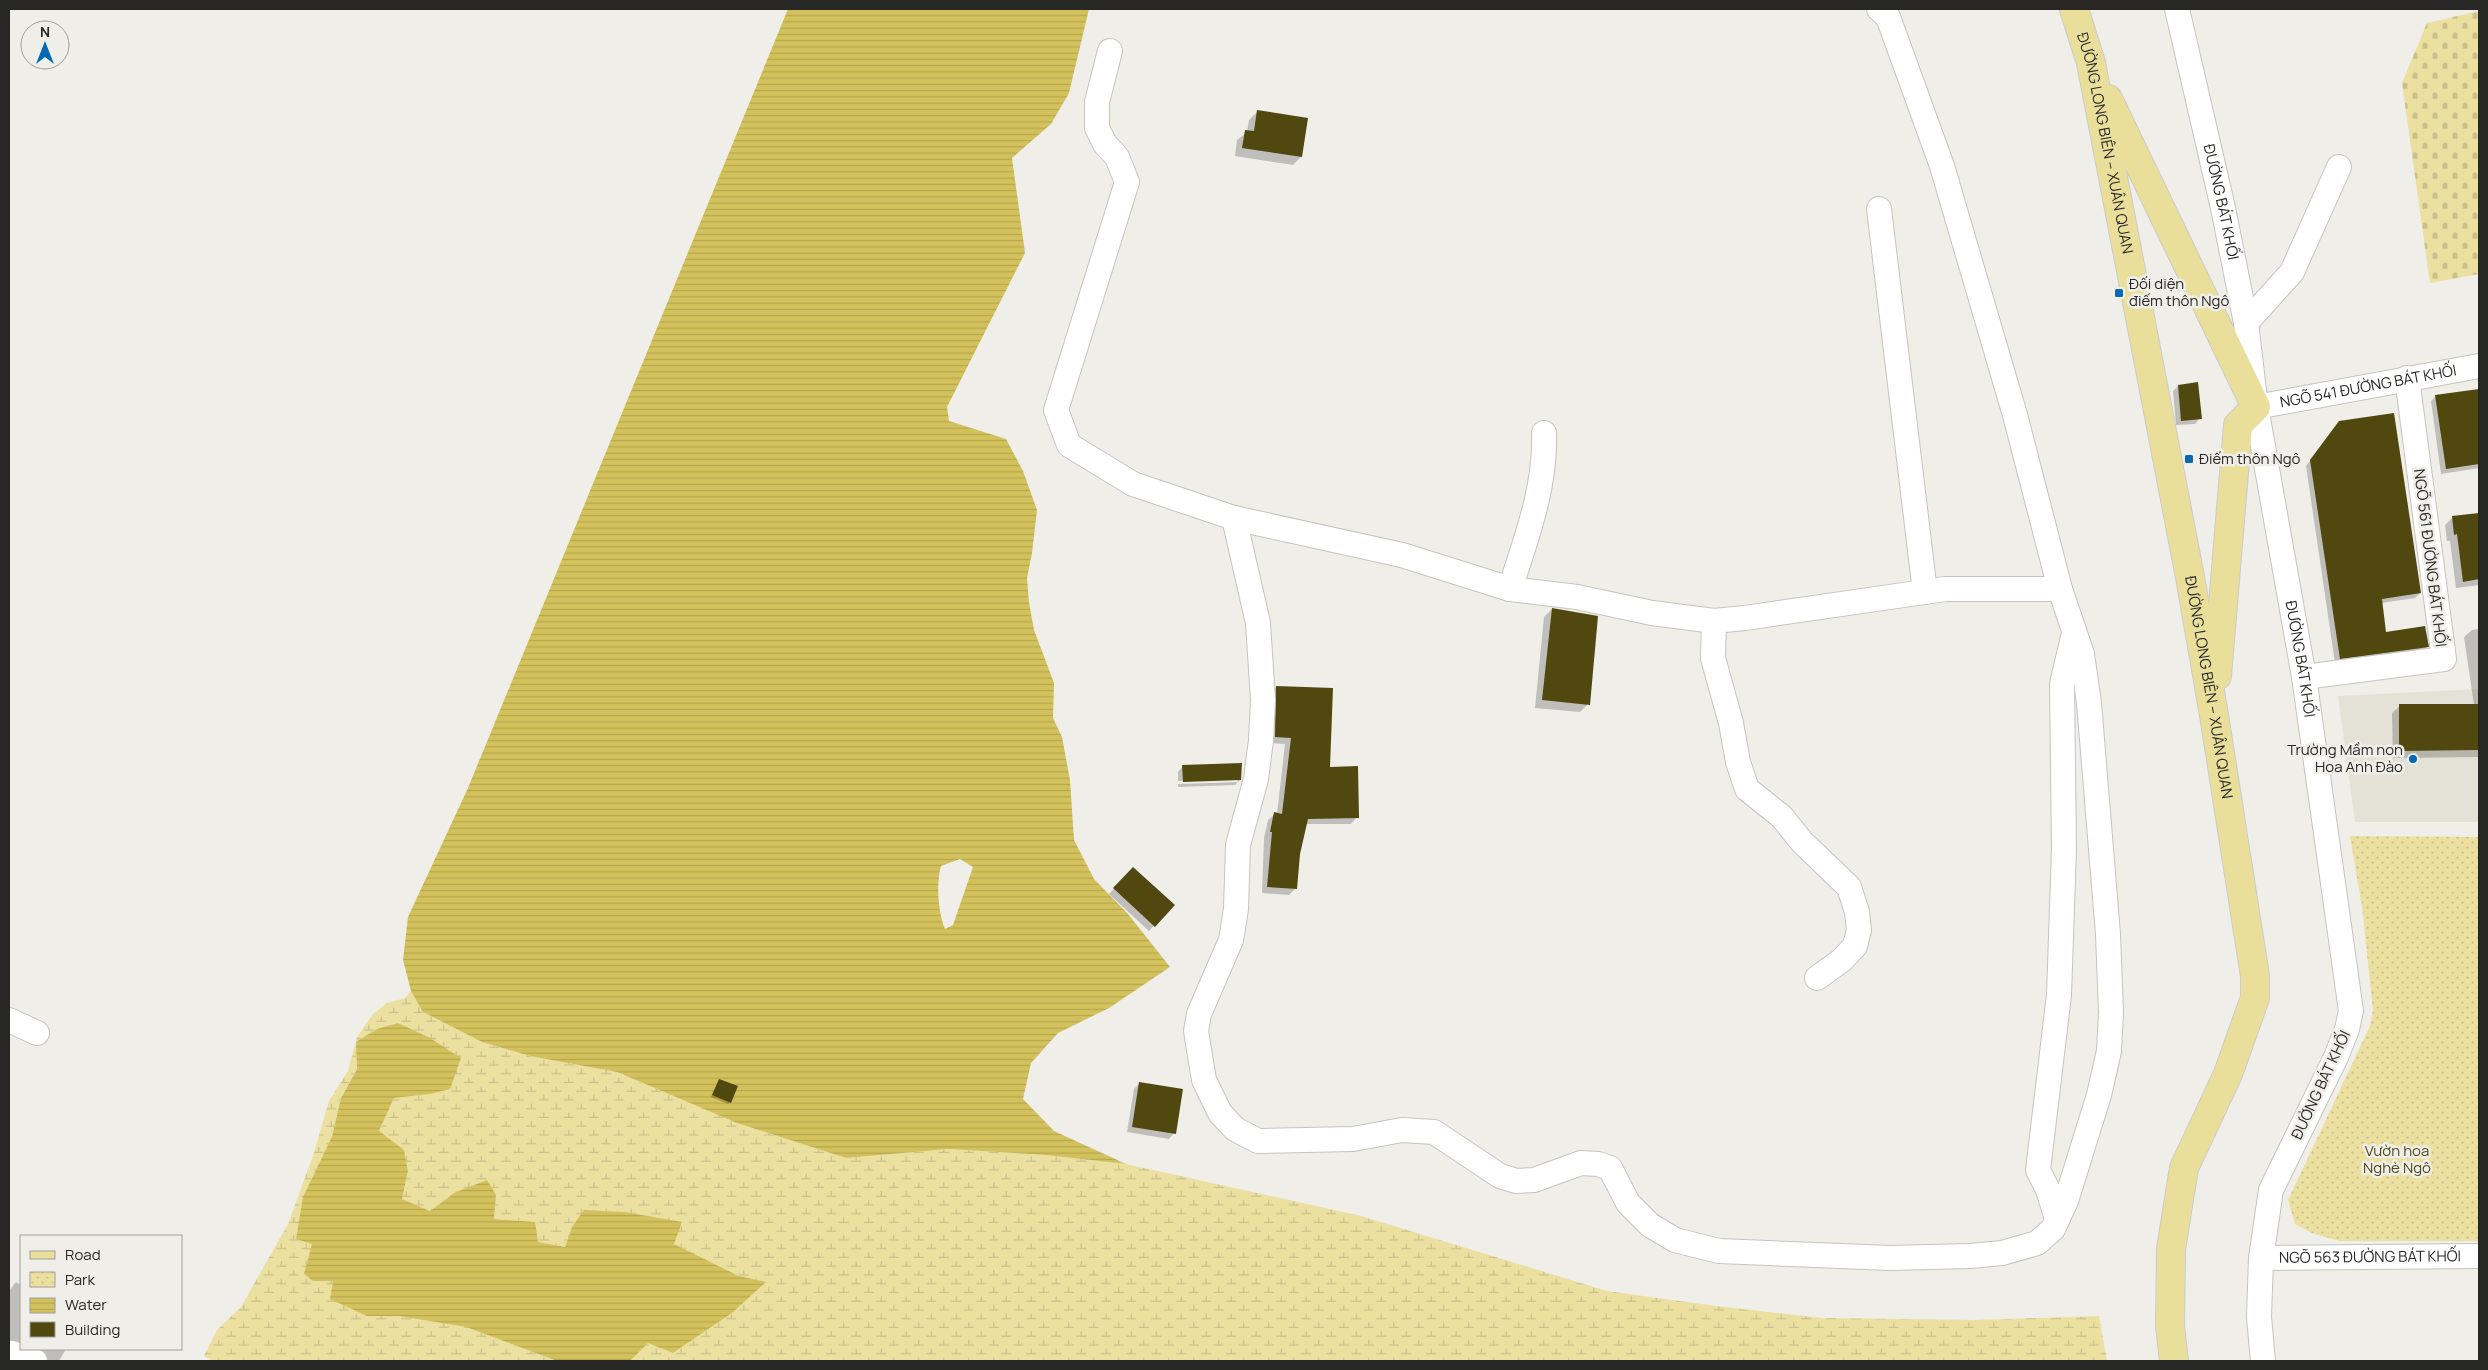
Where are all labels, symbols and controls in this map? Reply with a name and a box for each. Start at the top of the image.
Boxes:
north arrow [20,20,70,70]
text: N [40,22,50,41]
street label: ĐƯỜNG LONG BIÊN – XUÂN QUAN [2072,30,2139,256]
street label: ĐƯỜNG BÁT KHỐI [2199,142,2244,262]
place label: Đối diện điếm thôn Ngô [2129,273,2229,311]
marker: Đối diện điếm thôn Ngô [2113,287,2125,299]
street label: NGÕ 541 ĐƯỜNG BÁT KHỐI [2278,359,2458,412]
place label: Điếm thôn Ngô [2199,448,2301,469]
marker: Điếm thôn Ngô [2183,453,2195,465]
street label: NGÕ 561 ĐƯỜNG BÁT KHỐI [2409,468,2452,648]
street label: ĐƯỜNG LONG BIÊN – XUÂN QUAN [2180,574,2238,800]
street label: ĐƯỜNG BÁT KHỐI [2281,599,2321,719]
place label: Trường Mầm non Hoa Anh Đào [2287,739,2403,777]
marker: Trường Mầm non Hoa Anh Đào [2407,753,2419,765]
street label: ĐƯỜNG BÁT KHỐI [2286,1027,2355,1143]
park label: Vườn hoa Nghè Ngô [2363,1140,2431,1178]
legend [20,1235,182,1350]
text: Road [65,1244,101,1265]
street label: NGÕ 563 ĐƯỜNG BÁT KHỐI [2279,1245,2461,1268]
text: Park [65,1269,95,1290]
text: Water [65,1294,107,1315]
text: Building [65,1319,120,1340]

